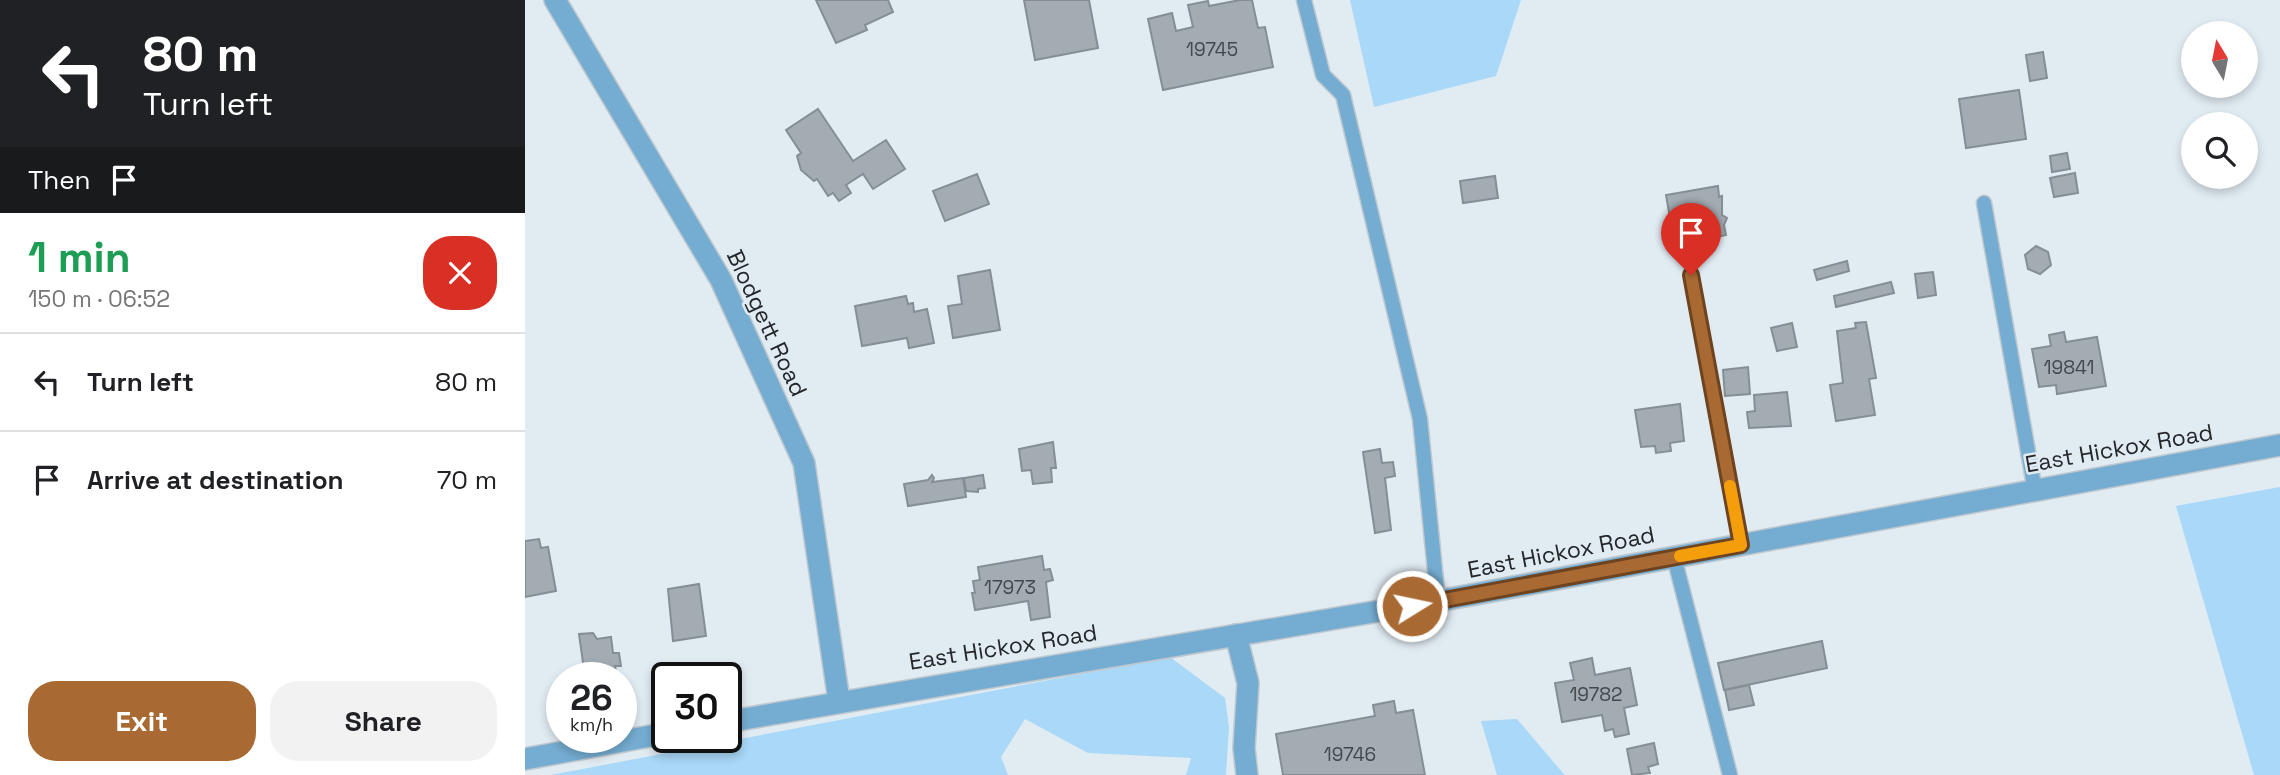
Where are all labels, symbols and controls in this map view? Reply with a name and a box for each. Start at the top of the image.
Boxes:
north arrow [2181,21,2257,98]
map controls [2181,21,2258,189]
text: 80 m [143,23,258,85]
icon: left [28,28,119,119]
house number: 19745 [1186,37,1238,62]
text: Turn left [143,84,273,124]
button: search [2181,112,2258,189]
icon: arrive [105,161,143,199]
text: Then [28,163,91,197]
pin [1661,203,1721,275]
icon: arrive [1672,214,1710,252]
text: 1 min [28,231,131,284]
button: close [423,236,497,310]
street label: Blodgett Road [720,245,814,401]
text: 150 m · 06:52 [28,284,170,314]
house number: 19841 [2044,355,2094,380]
icon: left [28,363,66,401]
text: Turn left [87,365,194,399]
text: 80 m [435,365,497,399]
street label: East Hickox Road [2023,417,2215,479]
icon: arrive [28,461,66,499]
text: Arrive at destination [87,463,344,497]
text: 70 m [437,463,497,497]
street label: East Hickox Road [1465,519,1657,585]
position arrow [1375,569,1449,643]
house number: 17973 [984,575,1036,600]
street label: East Hickox Road [907,617,1099,677]
speed limit sign: 30 [651,662,742,753]
text: 26 [570,676,613,720]
button: Exit [28,681,256,761]
button: Share [270,681,497,761]
house number: 19782 [1569,682,1623,707]
text: km/h [570,713,613,736]
house number: 19746 [1324,742,1376,767]

